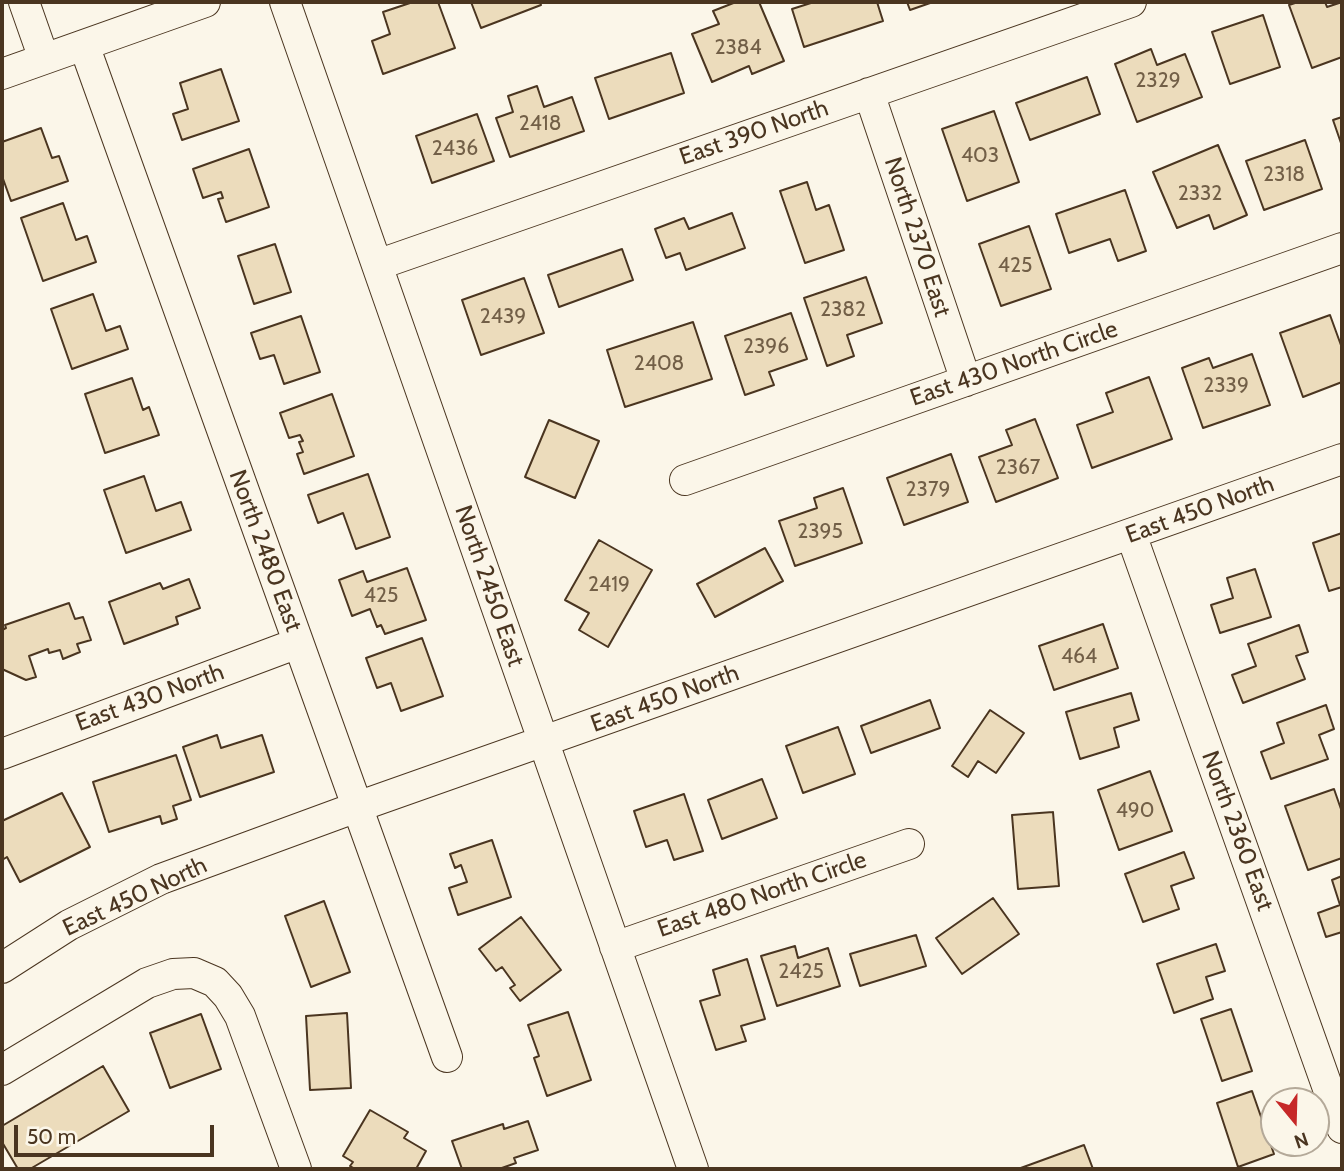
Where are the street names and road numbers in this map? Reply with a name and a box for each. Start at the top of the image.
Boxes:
street label: East 390 North [676,94,832,172]
street label: North 2370 East [878,153,956,321]
street label: East 430 North Circle [906,315,1122,413]
street label: North 2480 East [222,466,308,636]
street label: East 450 North [1122,470,1278,550]
street label: North 2450 East [448,502,530,670]
street label: East 430 North [72,658,228,738]
street label: East 450 North [587,659,743,739]
street label: North 2360 East [1195,747,1279,915]
street label: East 480 North Circle [654,846,870,944]
street label: East 450 North [58,851,212,943]

